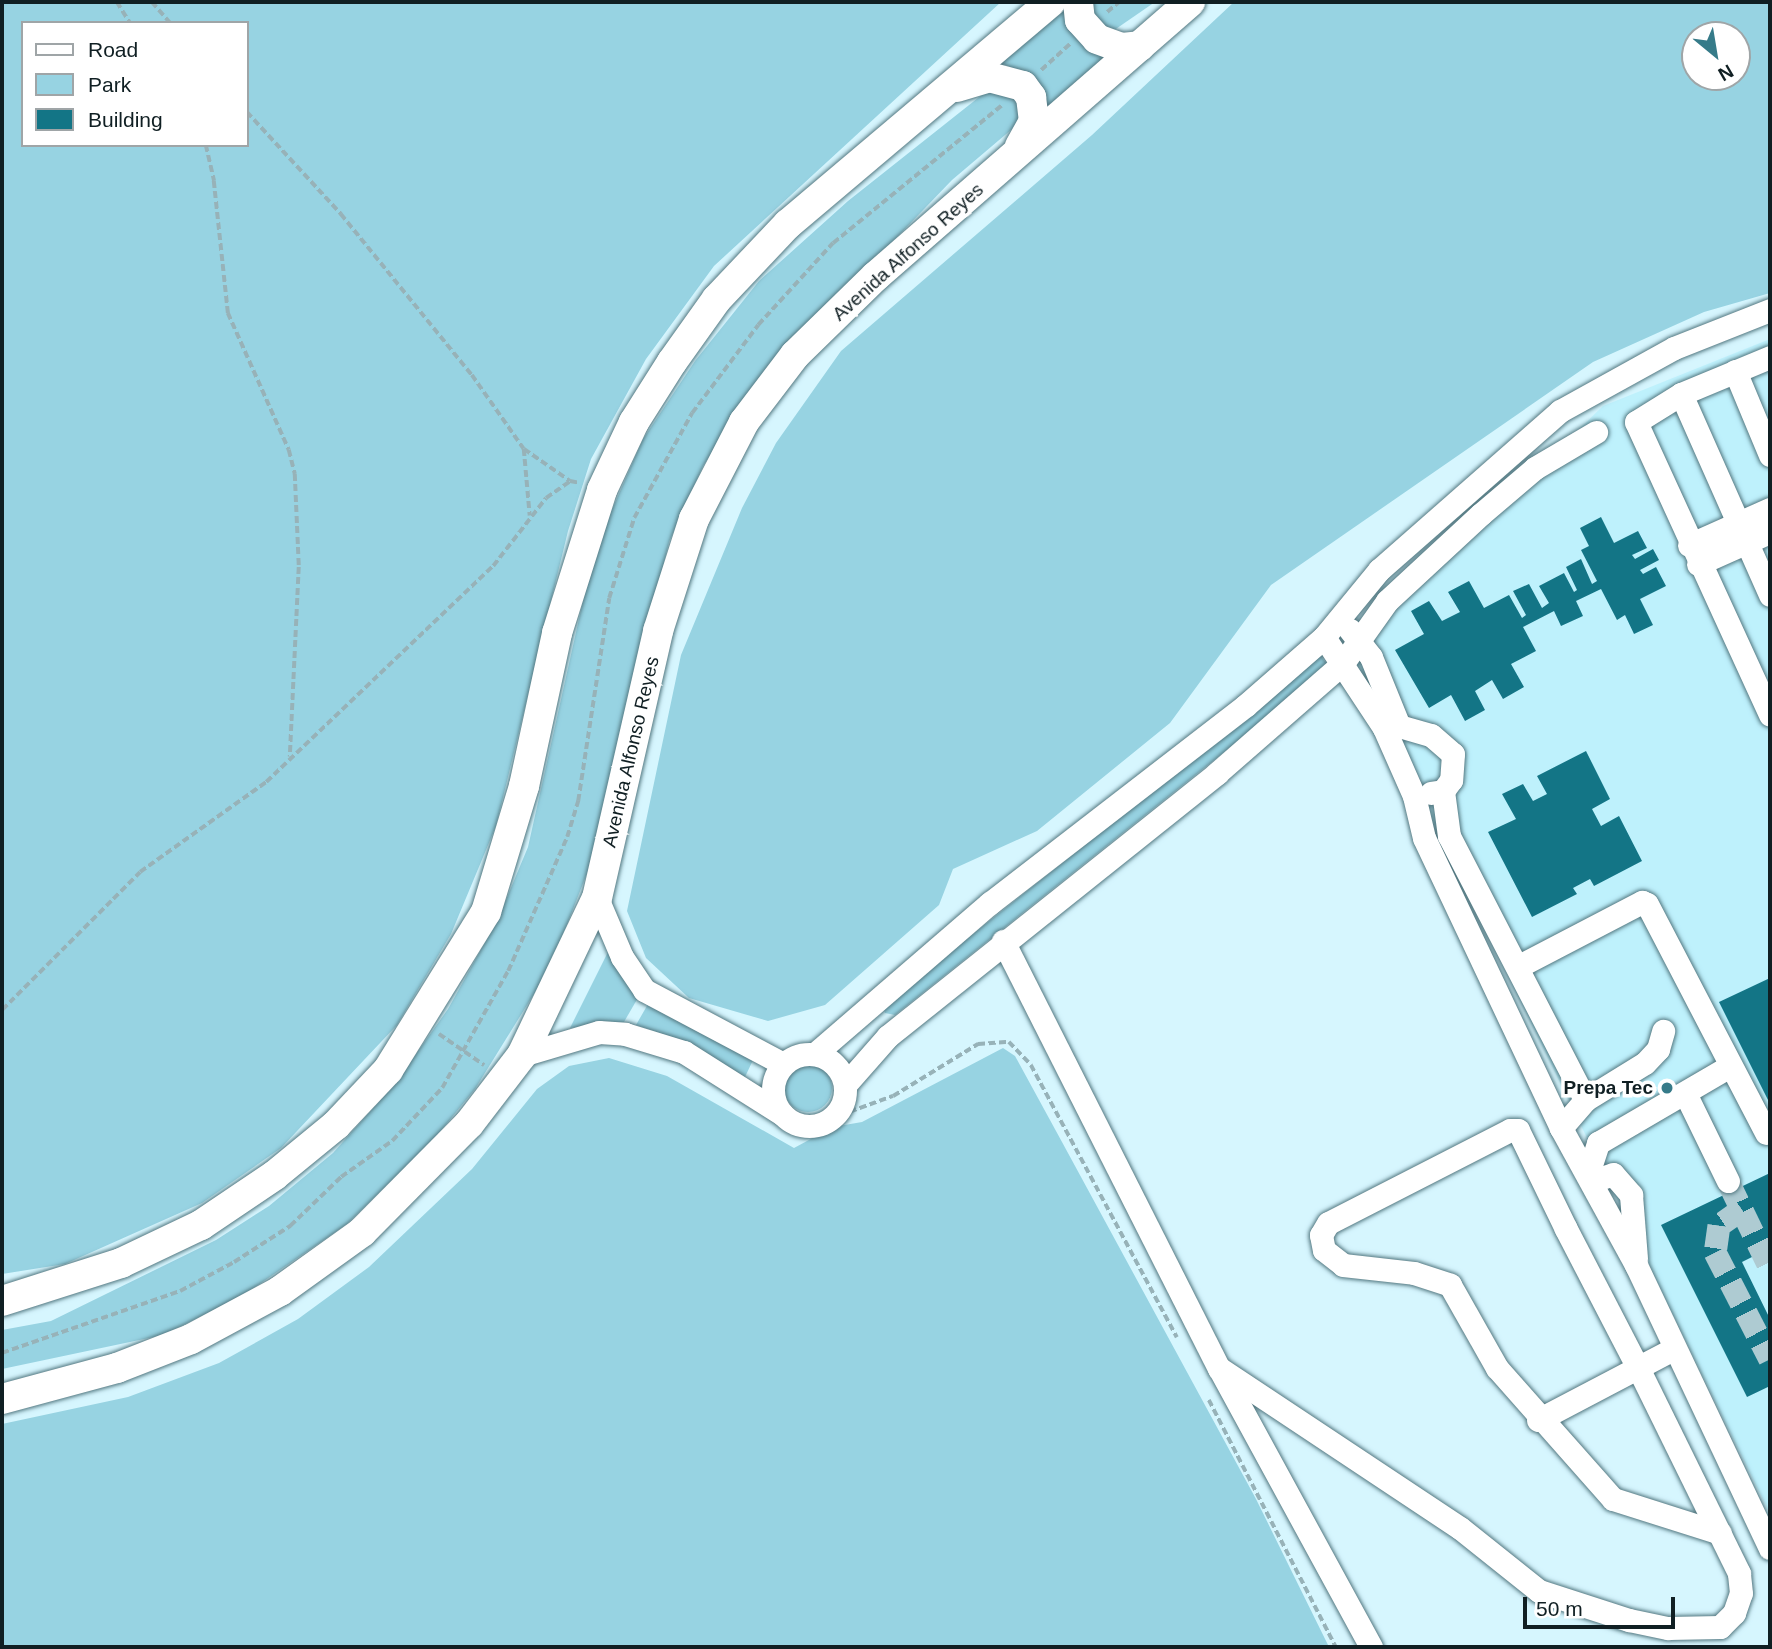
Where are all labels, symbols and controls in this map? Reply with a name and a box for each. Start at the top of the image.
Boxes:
legend [21,21,248,147]
north arrow [1681,21,1751,91]
text: Road [88,38,138,61]
text: N [1715,60,1737,85]
text: Park [88,73,131,96]
text: Building [88,108,163,131]
street label: Avenida Alfonso Reyes [828,178,988,326]
street label: Avenida Alfonso Reyes [598,654,664,850]
place label: Prepa Tec [1564,1077,1653,1099]
marker: Prepa Tec [1659,1080,1675,1096]
scale bar [1527,1582,1679,1626]
text: 50 m [1536,1597,1583,1620]

